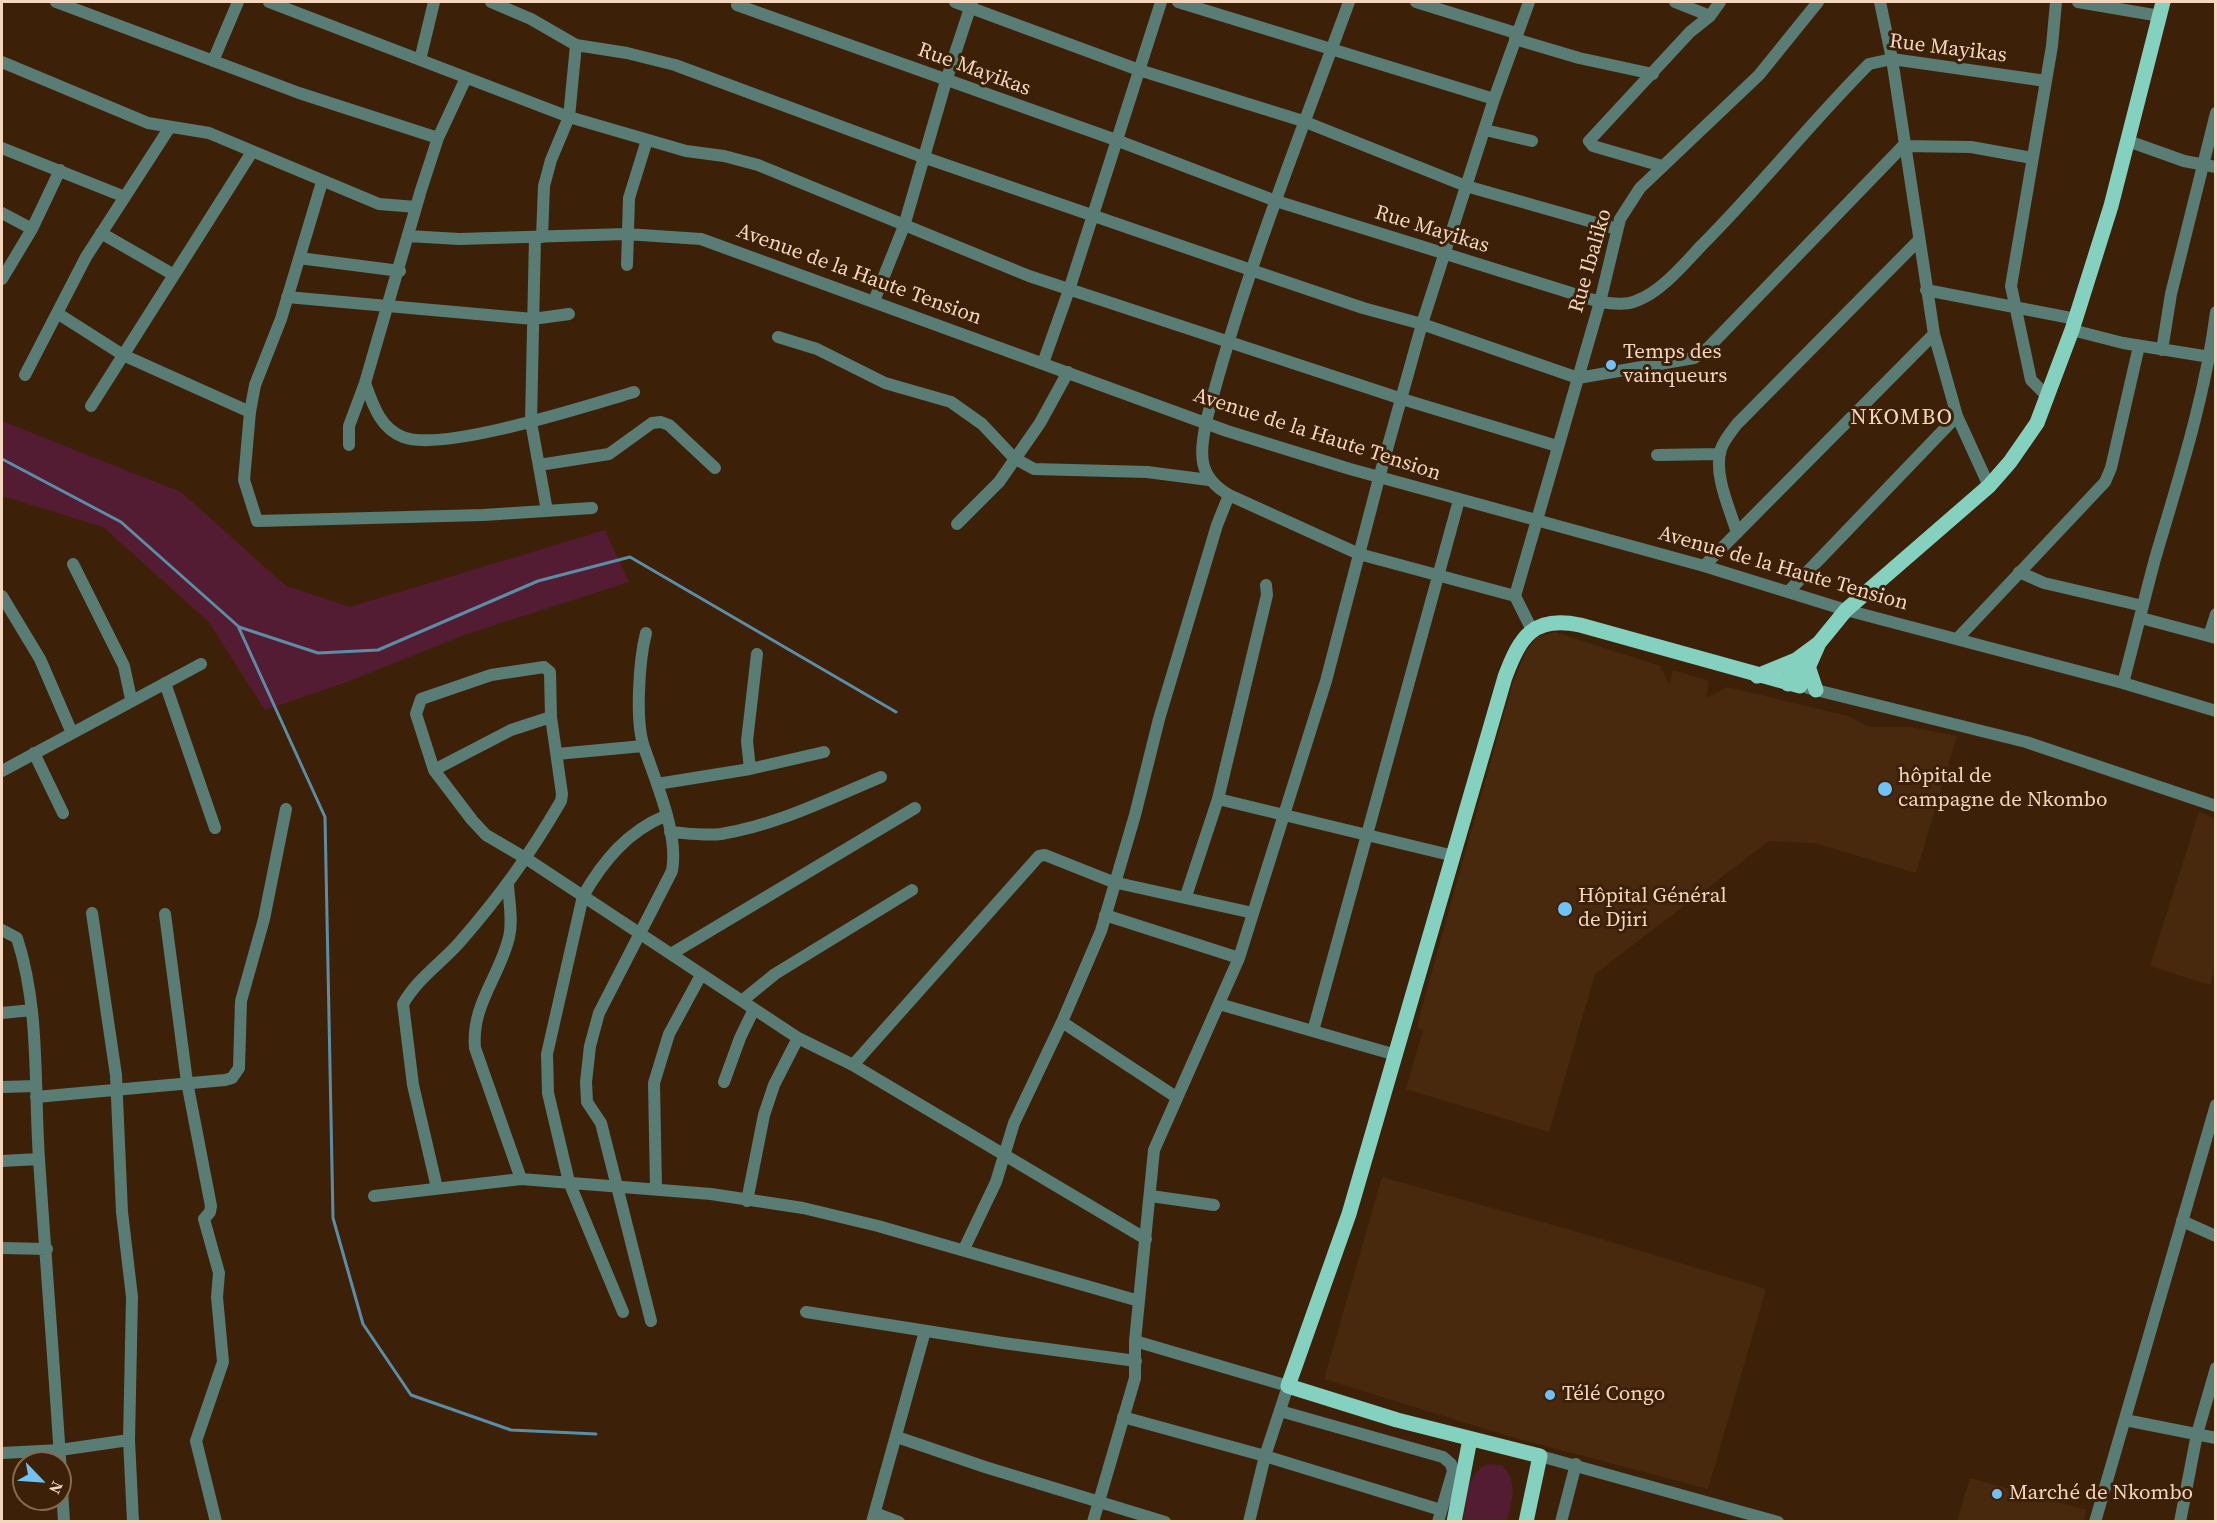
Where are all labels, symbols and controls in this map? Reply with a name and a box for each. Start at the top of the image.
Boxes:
street label: Rue Mayikas [1888,29,2008,69]
street label: Rue Mayikas [914,38,1034,102]
street label: Rue Mayikas [1372,201,1492,259]
street label: Rue Ibaliko [1564,206,1618,316]
street label: Avenue de la Haute Tension [733,219,985,331]
place label: Temps des vainqueurs [1623,340,1727,390]
marker: Temps des vainqueurs [1604,358,1618,372]
street label: Avenue de la Haute Tension [1190,383,1444,487]
district label: NKOMBO [1850,405,1954,431]
street label: Avenue de la Haute Tension [1655,521,1911,617]
place label: hôpital de campagne de Nkombo [1898,764,2107,814]
marker: hôpital de campagne de Nkombo [1876,780,1894,798]
place label: Hôpital Général de Djiri [1578,884,1727,934]
marker: Hôpital Général de Djiri [1556,900,1574,918]
place label: Télé Congo [1562,1382,1665,1408]
marker: Télé Congo [1543,1388,1557,1402]
north arrow [12,1451,72,1511]
text: N [44,1478,69,1498]
place label: Marché de Nkombo [2009,1481,2193,1507]
marker: Marché de Nkombo [1990,1487,2004,1501]

